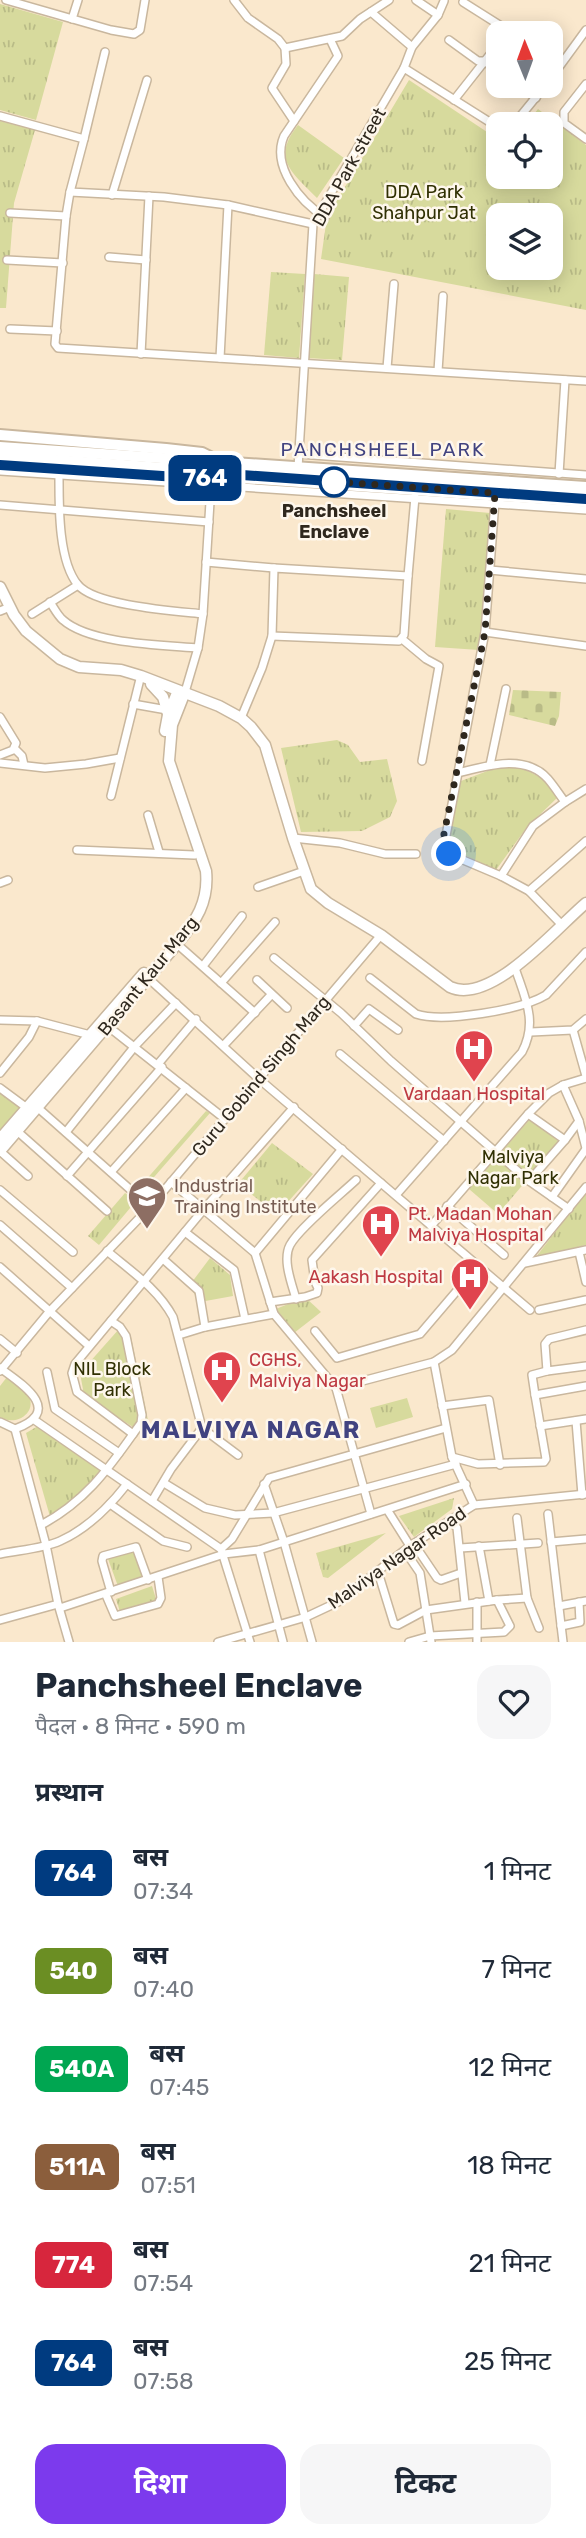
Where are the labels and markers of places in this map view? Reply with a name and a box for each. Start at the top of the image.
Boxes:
marker: Panchsheel Enclave [319,467,349,497]
place label: Panchsheel Enclave [282,500,386,543]
hospital icon: Vardaan Hospital [453,1028,495,1083]
place label: Vardaan Hospital [403,1083,545,1105]
school or university icon: Industrial Training Institute [126,1175,168,1230]
place label: Industrial Training Institute [174,1175,317,1218]
hospital icon: Pt. Madan Mohan Malviya Hospital [360,1203,402,1258]
place label: Pt. Madan Mohan Malviya Hospital [408,1203,552,1246]
hospital icon: Aakash Hospital [449,1256,491,1311]
place label: Aakash Hospital [309,1266,443,1288]
hospital icon: CGHS, Malviya Nagar [201,1349,243,1404]
place label: CGHS, Malviya Nagar [249,1349,366,1392]

